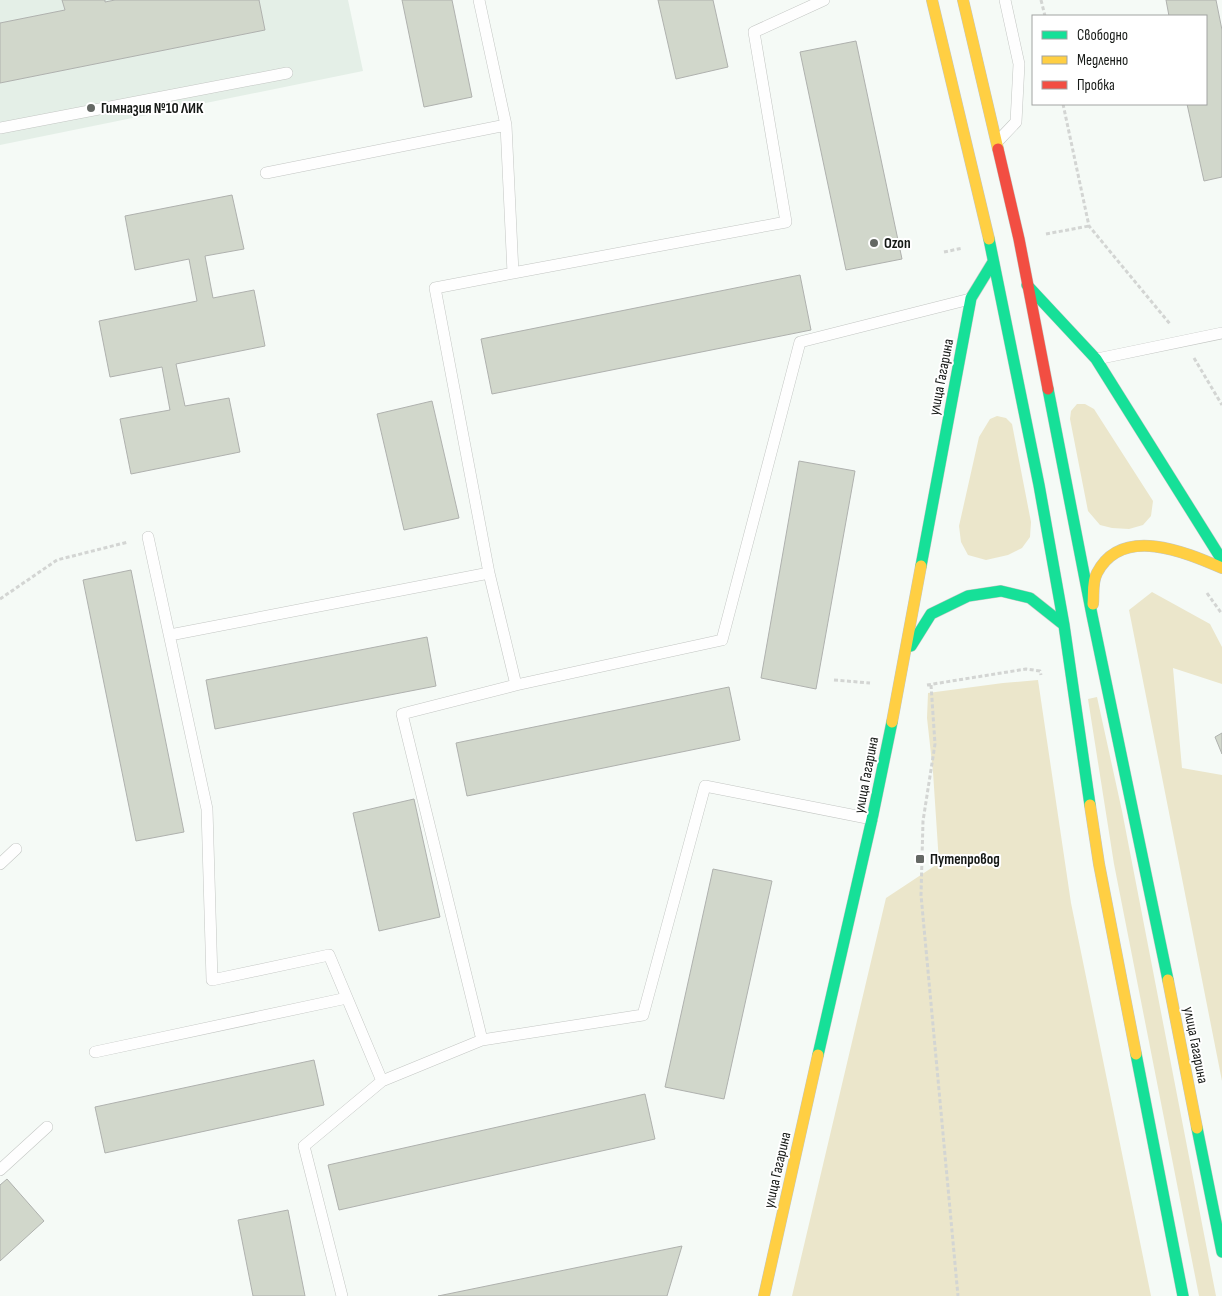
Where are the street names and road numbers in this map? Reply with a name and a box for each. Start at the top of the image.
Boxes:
street label: улица Гагарина [925,337,958,417]
street label: улица Гагарина [850,735,883,815]
street label: улица Гагарина [1179,1005,1212,1085]
street label: улица Гагарина [759,1130,796,1210]

